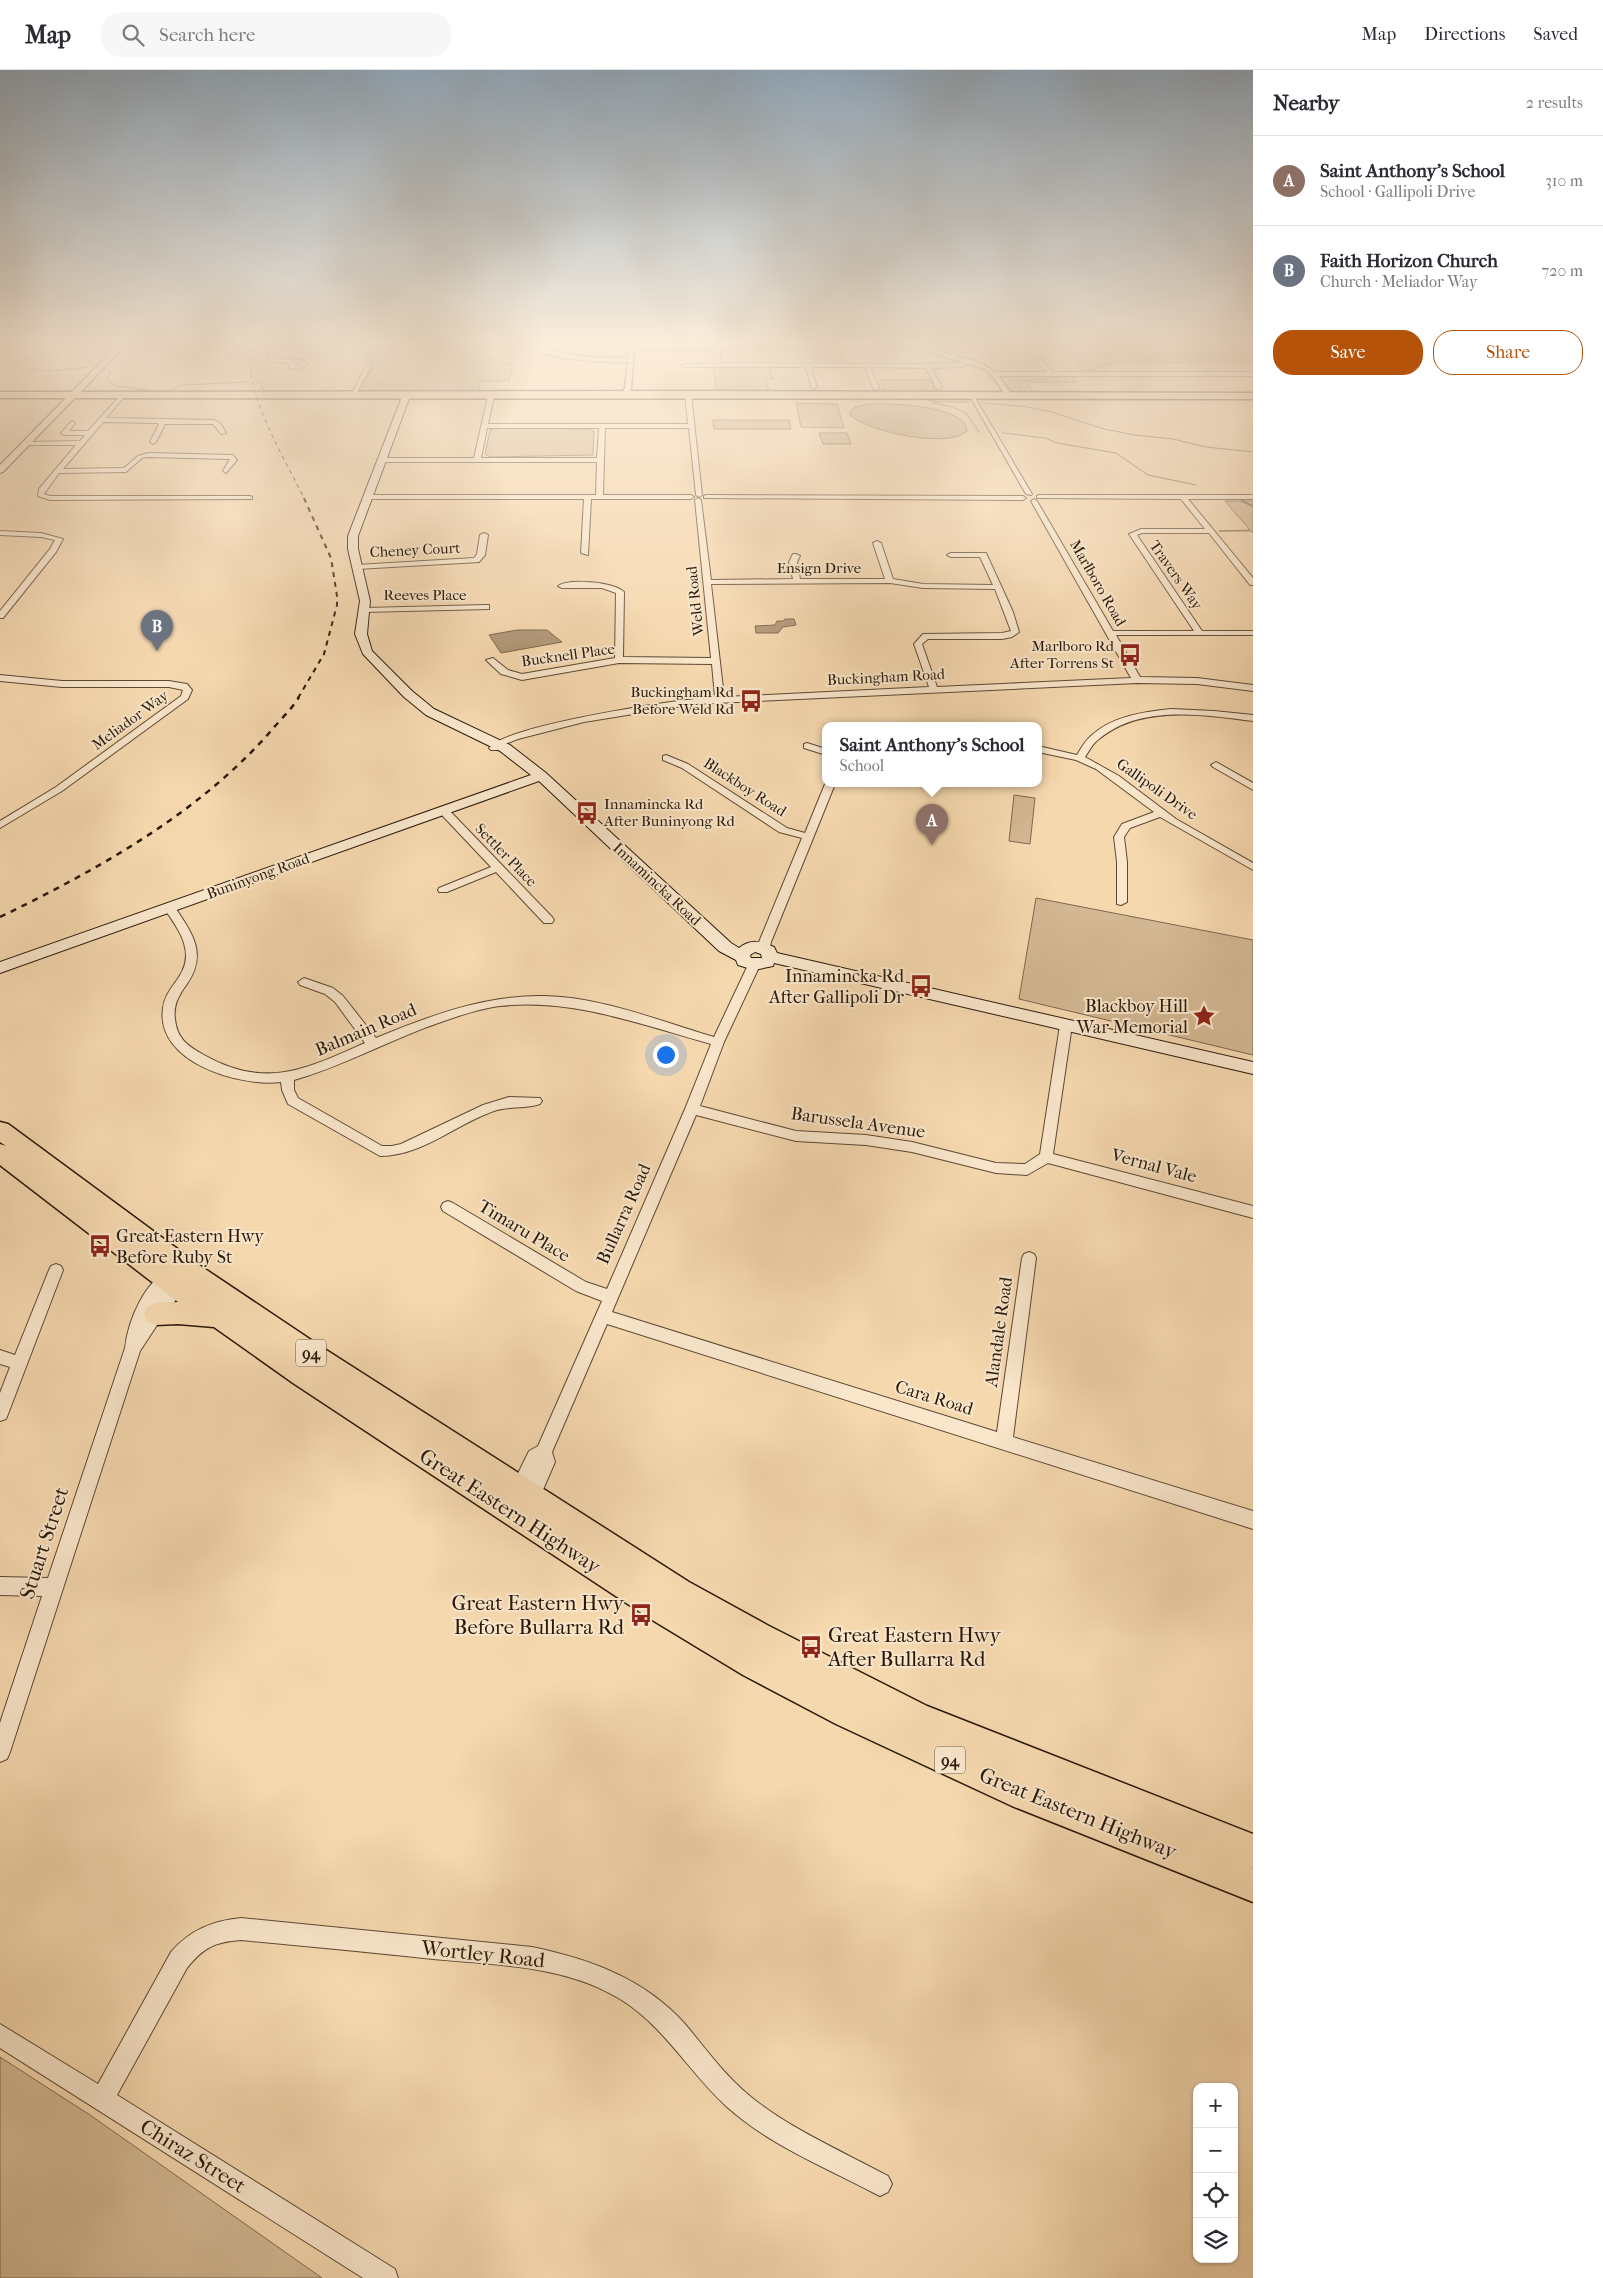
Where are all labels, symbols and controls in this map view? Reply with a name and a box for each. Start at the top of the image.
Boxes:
search box [101,12,451,57]
text: Map [25,21,71,49]
icon: search [119,21,147,49]
text: Search here [159,24,255,46]
text: Map [1362,24,1396,45]
text: Directions [1424,24,1505,45]
text: Saved [1533,24,1578,45]
text: Nearby [1273,91,1339,115]
text: 2 results [1526,93,1583,112]
text: Saint Anthony's School [1320,160,1505,182]
text: A [1284,171,1294,190]
text: 310 m [1545,171,1583,190]
text: School · Gallipoli Drive [1320,182,1475,201]
text: Faith Horizon Church [1320,250,1498,272]
text: B [1284,261,1294,280]
text: 720 m [1542,261,1583,280]
text: Church · Meliador Way [1320,272,1477,291]
button: Save [1273,330,1423,375]
button: Share [1433,330,1583,375]
street label: Marlboro Road [1066,537,1130,630]
street label: Travers Way [1146,537,1207,614]
street label: Cheney Court [369,539,461,561]
street label: Ensign Drive [777,559,862,577]
street label: Weld Road [682,564,708,638]
street label: Reeves Place [384,586,467,604]
pin: B [141,610,173,651]
place label: Marlboro Rd After Torrens St [1009,637,1115,672]
street label: Bucknell Place [520,639,616,670]
bus stop icon: Marlboro Rd After Torrens St [1117,642,1143,668]
street label: Buckingham Road [827,665,946,689]
place label: Buckingham Rd Before Weld Rd [630,683,735,718]
street label: Meliador Way [88,686,173,754]
bus stop icon: Buckingham Rd Before Weld Rd [738,688,764,714]
popup [822,722,1042,787]
text: Saint Anthony's School [839,734,1025,756]
street label: Blackboy Road [700,754,790,821]
street label: Gallipoli Drive [1113,755,1201,824]
text: School [839,756,884,775]
place label: Innamincka Rd After Buninyong Rd [603,795,736,830]
bus stop icon: Innamincka Rd After Buninyong Rd [574,800,600,826]
pin: A [916,804,948,845]
street label: Settler Place [471,820,541,891]
street label: Innamincka Road [609,839,705,930]
street label: Buninyong Road [204,849,313,903]
place label: Innamincka Rd After Gallipoli Dr [768,966,904,1008]
bus stop icon: Innamincka Rd After Gallipoli Dr [908,973,934,999]
place label: Blackboy Hill War Memorial [1075,996,1188,1038]
street label: Balmain Road [312,999,420,1061]
place icon: Blackboy Hill War Memorial [1191,1003,1217,1029]
your location [653,1042,679,1068]
street label: Barussela Avenue [790,1103,927,1143]
street label: Vernal Vale [1108,1144,1199,1187]
street label: Bullarra Road [592,1160,656,1267]
street label: Timaru Place [474,1195,574,1267]
place label: Great Eastern Hwy Before Ruby St [116,1226,265,1268]
bus stop icon: Great Eastern Hwy Before Ruby St [87,1233,113,1259]
street label: Alandale Road [981,1275,1017,1389]
road number: 94 [296,1340,326,1366]
street label: Cara Road [893,1376,976,1420]
street label: Great Eastern Highway [415,1444,606,1579]
street label: Stuart Street [15,1483,74,1602]
place label: Great Eastern Hwy Before Bullarra Rd [451,1591,625,1639]
bus stop icon: Great Eastern Hwy Before Bullarra Rd [628,1602,654,1628]
place label: Great Eastern Hwy After Bullarra Rd [827,1623,1001,1671]
bus stop icon: Great Eastern Hwy After Bullarra Rd [798,1634,824,1660]
road number: 94 [935,1746,965,1774]
street label: Great Eastern Highway [976,1762,1181,1864]
street label: Wortley Road [419,1935,547,1972]
map controls [1193,2083,1238,2263]
button: + [1193,2083,1238,2128]
street label: Chiraz Street [136,2114,251,2198]
button: − [1193,2128,1238,2173]
button: locate [1193,2173,1238,2218]
button: layers [1193,2218,1238,2263]

